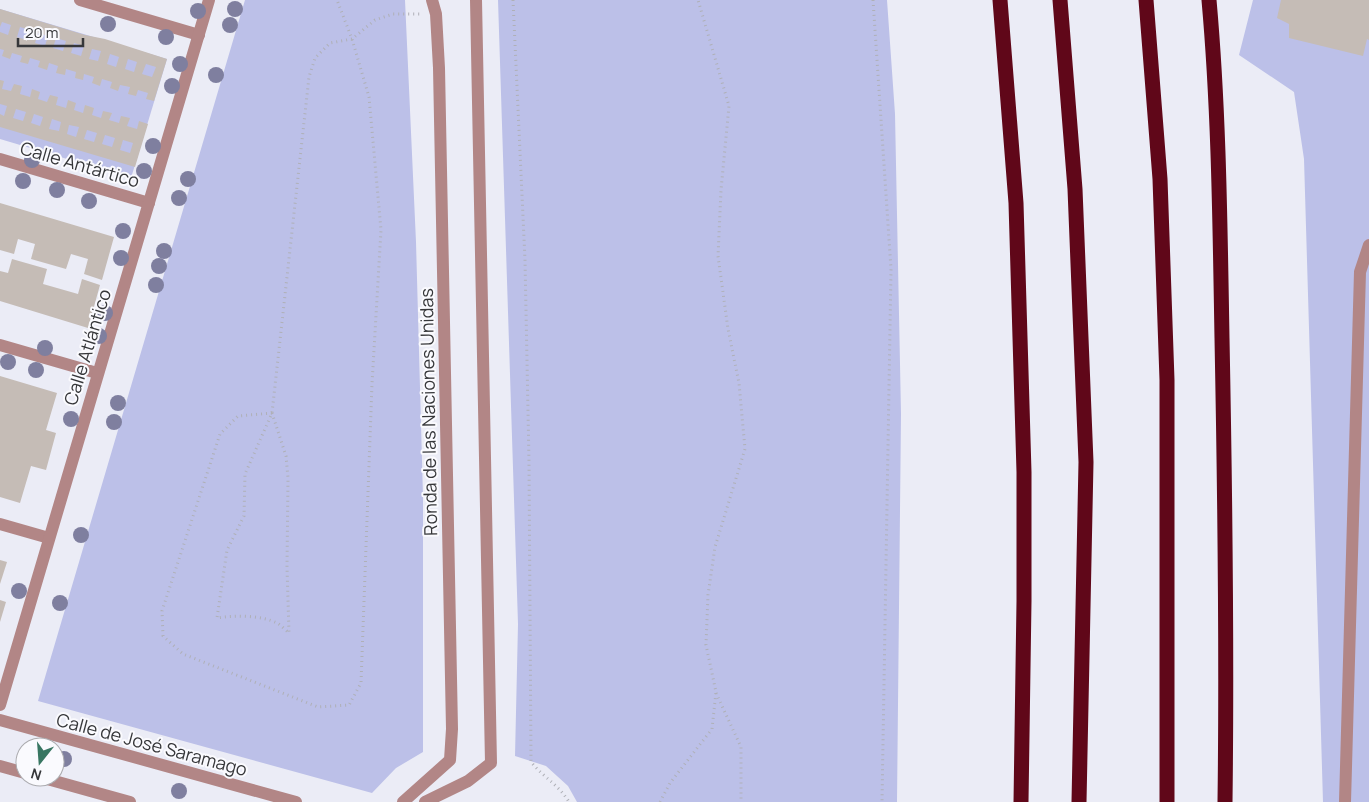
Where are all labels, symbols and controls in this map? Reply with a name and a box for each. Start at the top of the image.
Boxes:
scale bar [18,15,82,47]
text: 20 m [25,22,58,43]
street label: Calle Antártico [18,136,142,192]
street label: Calle Atlántico [58,286,116,408]
street label: Ronda de las Naciones Unidas [414,288,442,536]
street label: Calle de José Saramago [54,707,250,781]
north arrow [15,737,65,787]
text: N [28,764,44,785]

